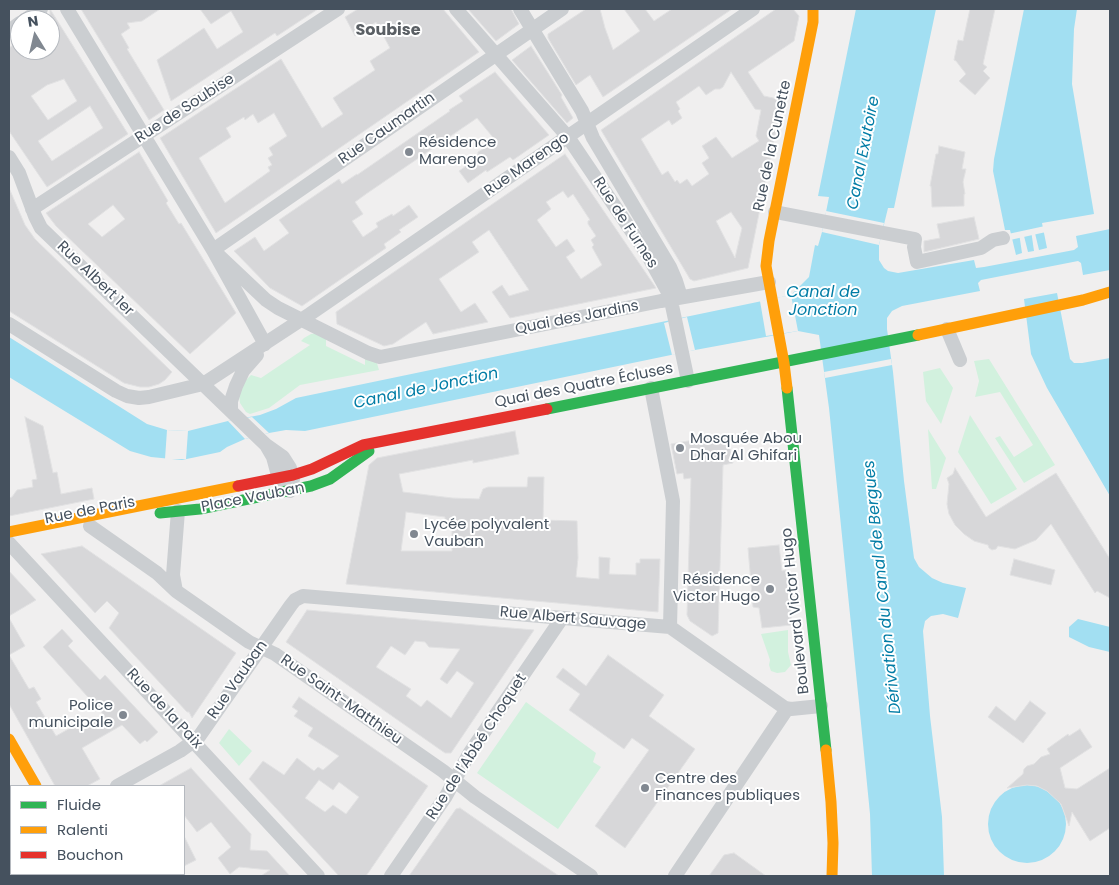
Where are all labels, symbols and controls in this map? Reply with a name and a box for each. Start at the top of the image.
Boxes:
north arrow [10,10,60,60]
text: N [26,10,40,32]
district label: Soubise [355,21,421,41]
street label: Rue de Soubise [132,70,238,148]
street label: Rue de la Cunette [750,79,796,213]
street label: Rue Caumartin [335,89,439,169]
water label: Canal Exutoire [844,95,884,211]
street label: Rue Marengo [481,129,573,201]
place label: Résidence Marengo [419,134,496,169]
marker: Résidence Marengo [403,146,415,158]
street label: Rue de Furnes [589,174,661,272]
street label: Rue Albert 1er [53,238,137,320]
water label: Canal de Jonction [786,283,860,321]
street label: Quai des Jardins [514,297,640,339]
street label: Quai des Quatre Écluses [493,360,675,412]
water label: Canal de Jonction [352,364,500,414]
place label: Mosquée Abou Dhar Al Ghifari [690,430,802,465]
marker: Mosquée Abou Dhar Al Ghifari [674,442,686,454]
water label: Dérivation du Canal de Bergues [860,459,906,715]
street label: Place Vauban [200,479,306,517]
street label: Rue de Paris [43,493,137,529]
place label: Lycée polyvalent Vauban [424,516,549,551]
street label: Boulevard Victor Hugo [778,527,814,695]
marker: Lycée polyvalent Vauban [408,528,420,540]
place label: Résidence Victor Hugo [673,571,760,606]
marker: Résidence Victor Hugo [764,583,776,595]
street label: Rue Albert Sauvage [499,604,647,634]
street label: Rue Vauban [204,637,272,723]
street label: Rue Saint-Matthieu [277,651,405,749]
street label: Rue de la Paix [122,665,206,753]
street label: Rue de l'Abbé Choquet [423,671,531,823]
place label: Police municipale [29,697,113,732]
marker: Police municipale [117,709,129,721]
place label: Centre des Finances publiques [655,770,800,805]
marker: Centre des Finances publiques [639,782,651,794]
legend [10,785,185,875]
text: Fluide [57,794,101,815]
text: Ralenti [57,819,108,840]
text: Bouchon [57,844,123,865]

